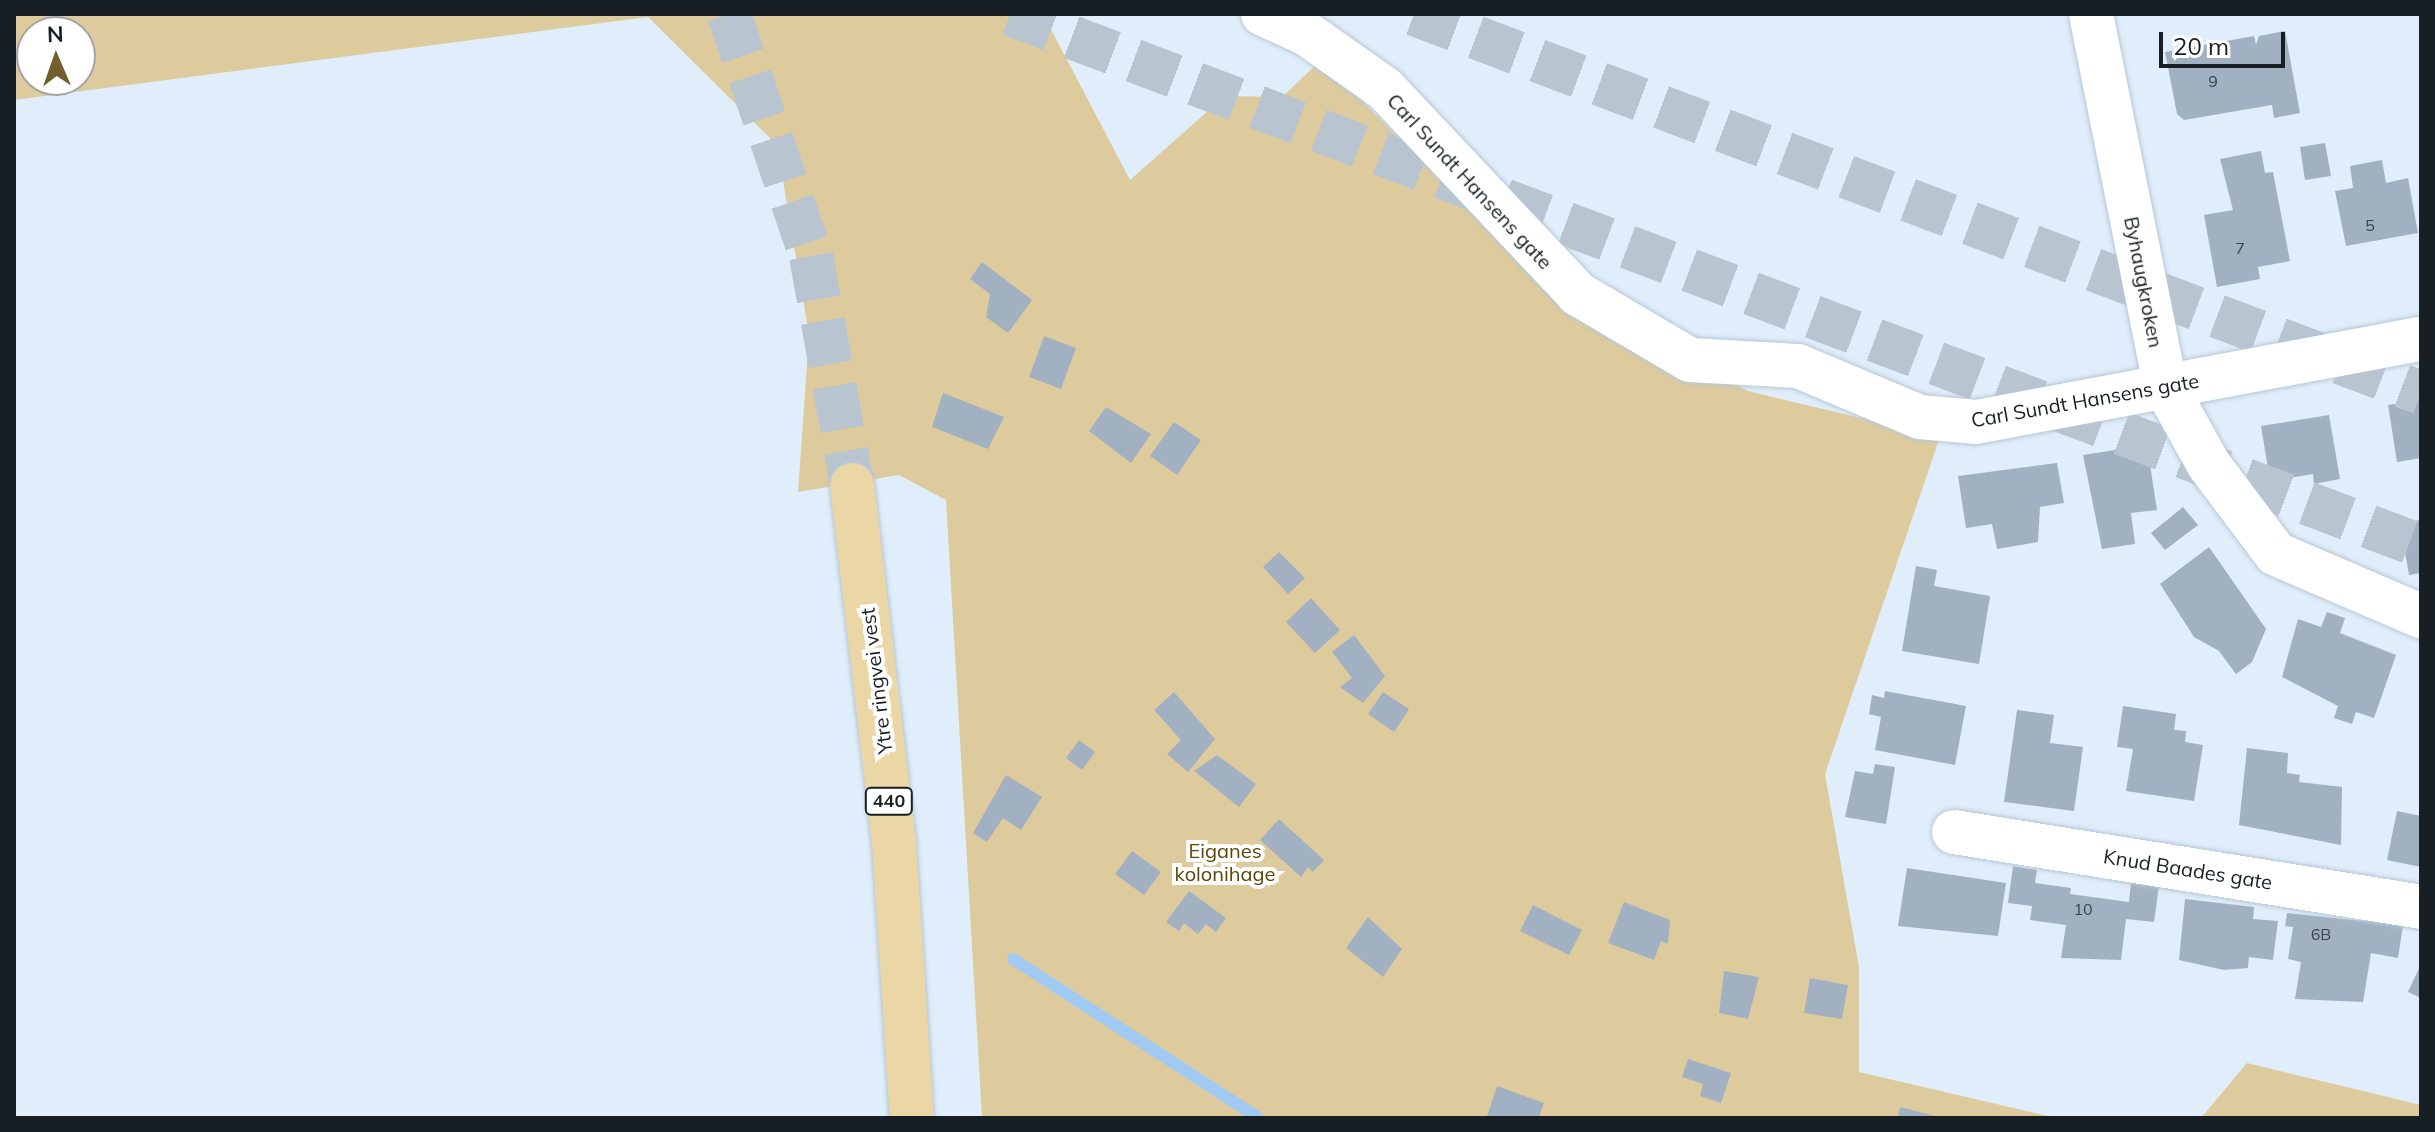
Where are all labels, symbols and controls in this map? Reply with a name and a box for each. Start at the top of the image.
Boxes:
north arrow [16,16,96,96]
scale bar [2163,16,2289,66]
text: N [46,20,64,48]
text: 20 m [2173,31,2229,61]
house number: 9 [2208,71,2218,91]
street label: Carl Sundt Hansens gate [1382,88,1558,274]
street label: Byhaugkroken [2120,214,2168,350]
house number: 5 [2365,215,2375,235]
house number: 7 [2235,238,2245,258]
street label: Carl Sundt Hansens gate [1969,368,2201,432]
street label: Ytre ringvei vest [855,607,897,755]
road number: 440 [863,787,915,815]
park label: Eiganes kolonihage [1175,839,1275,886]
street label: Knud Baades gate [2102,844,2274,894]
house number: 10 [2073,899,2093,919]
house number: 6B [2311,924,2331,944]

